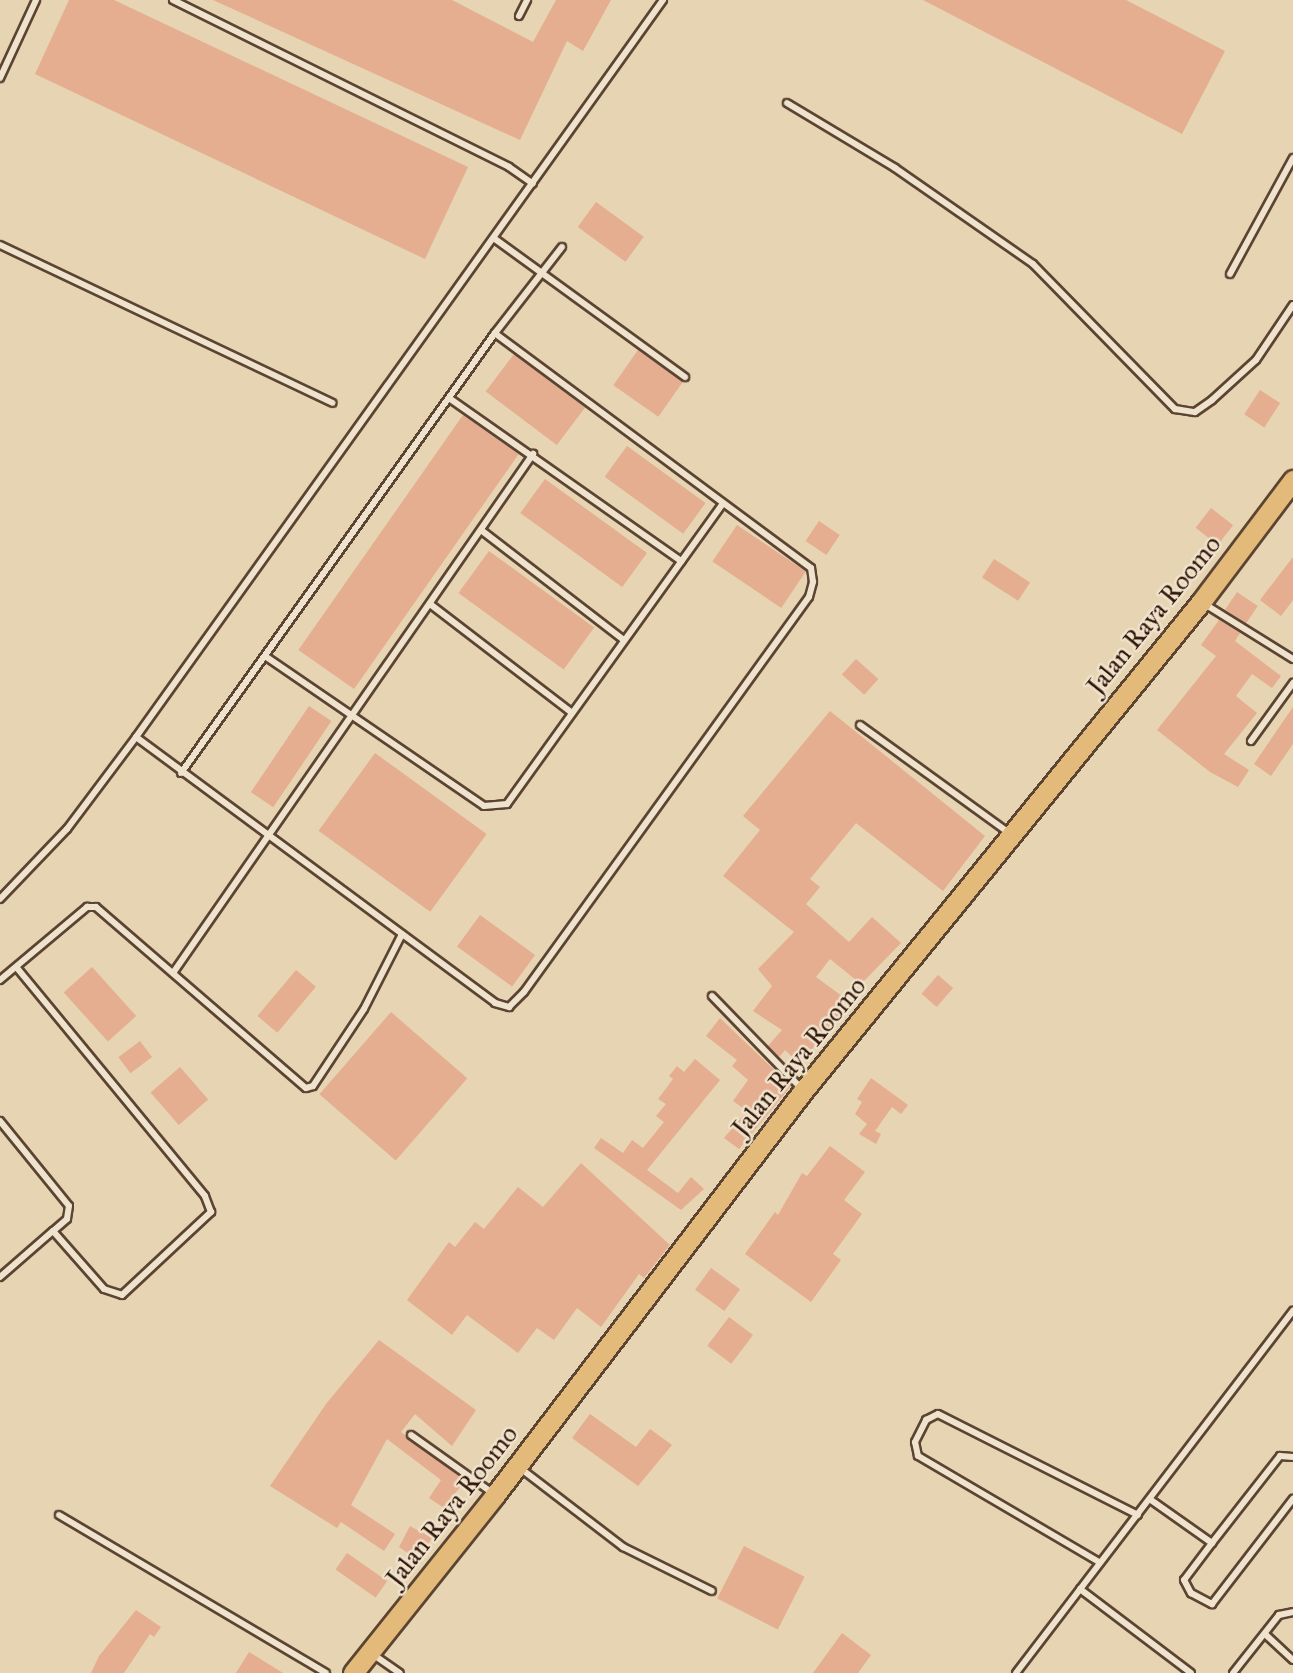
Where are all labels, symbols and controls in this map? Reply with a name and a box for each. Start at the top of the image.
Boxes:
street label: Jalan Raya Roomo [1080,529,1228,701]
street label: Jalan Raya Roomo [725,971,873,1143]
street label: Jalan Raya Roomo [379,1419,525,1593]

